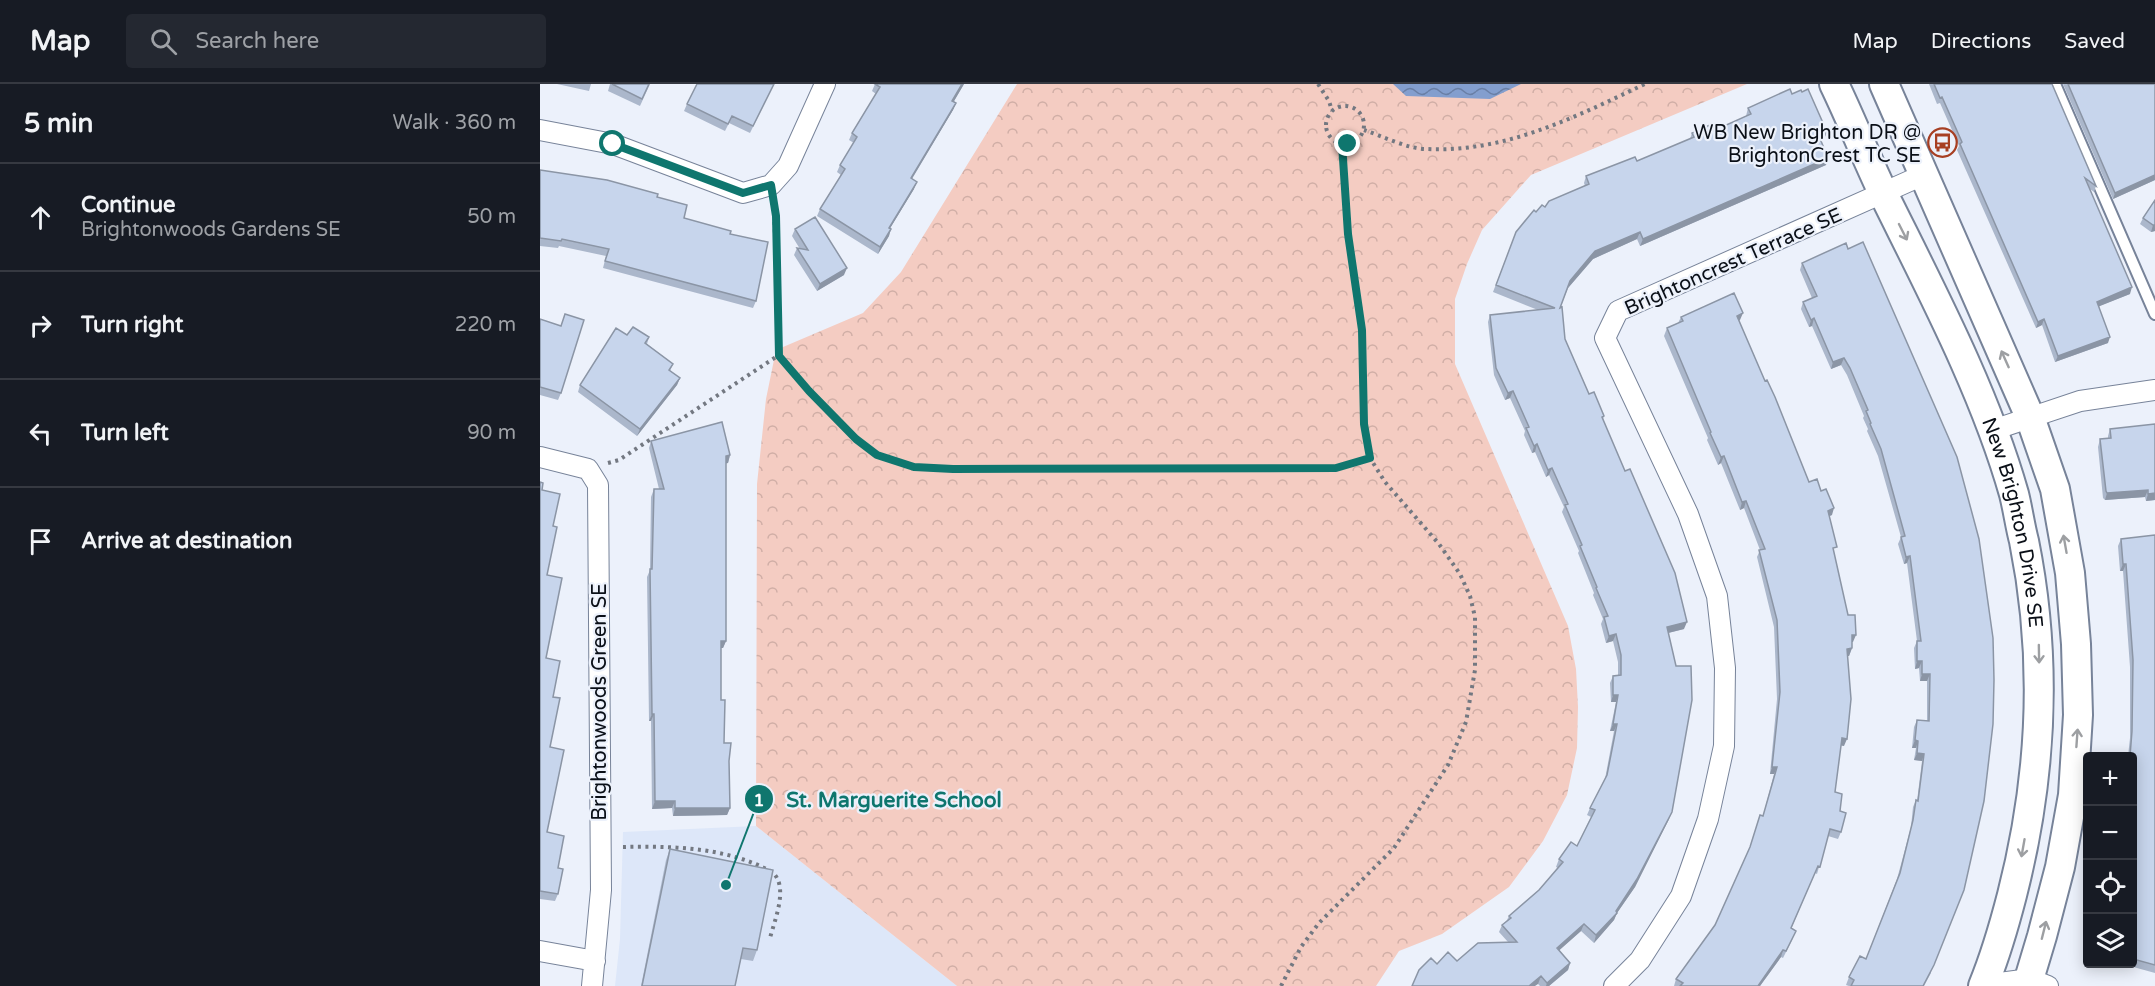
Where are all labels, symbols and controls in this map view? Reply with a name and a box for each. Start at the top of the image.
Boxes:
search box [126,14,546,68]
text: Map [30,24,90,58]
icon: search [147,25,180,58]
text: Search here [195,28,319,54]
text: Map [1852,29,1898,54]
text: Directions [1931,29,2031,54]
text: Saved [2064,29,2125,54]
text: 5 min [24,108,93,139]
text: Walk · 360 m [393,111,516,135]
place label: WB New Brighton DR @ BrightonCrest TC SE [1693,121,1921,168]
bus stop icon: WB New Brighton DR @ BrightonCrest TC SE [1926,127,1958,159]
route start [599,130,625,156]
route end [1334,130,1360,156]
text: Continue [81,192,176,218]
icon: ahead [24,201,57,234]
street label: Brightoncrest Terrace SE [1621,203,1846,321]
text: 50 m [467,205,516,229]
text: Brightonwoods Gardens SE [81,218,341,242]
one-way arrow [1898,223,1909,241]
icon: right [24,309,57,342]
text: Turn right [81,312,183,338]
text: 220 m [455,313,516,337]
one-way arrow [1999,351,2010,369]
street label: New Brighton Drive SE [1976,414,2047,629]
icon: left [24,417,57,450]
text: Turn left [81,420,169,446]
text: 90 m [467,421,516,445]
icon: arrive [24,525,57,558]
text: Arrive at destination [81,528,292,554]
one-way arrow [2059,535,2070,555]
street label: Brightonwoods Green SE [588,583,612,821]
one-way arrow [2033,644,2044,664]
one-way arrow [2071,729,2082,749]
map controls [2083,752,2137,968]
button: + [2083,752,2137,806]
callout: St. Marguerite School [744,780,1014,819]
text: St. Marguerite School [786,788,1002,813]
text: 1 [753,789,765,811]
button: − [2083,806,2137,860]
one-way arrow [2017,838,2028,857]
button: locate [2083,860,2137,914]
button: layers [2083,914,2137,968]
one-way arrow [2038,921,2050,940]

